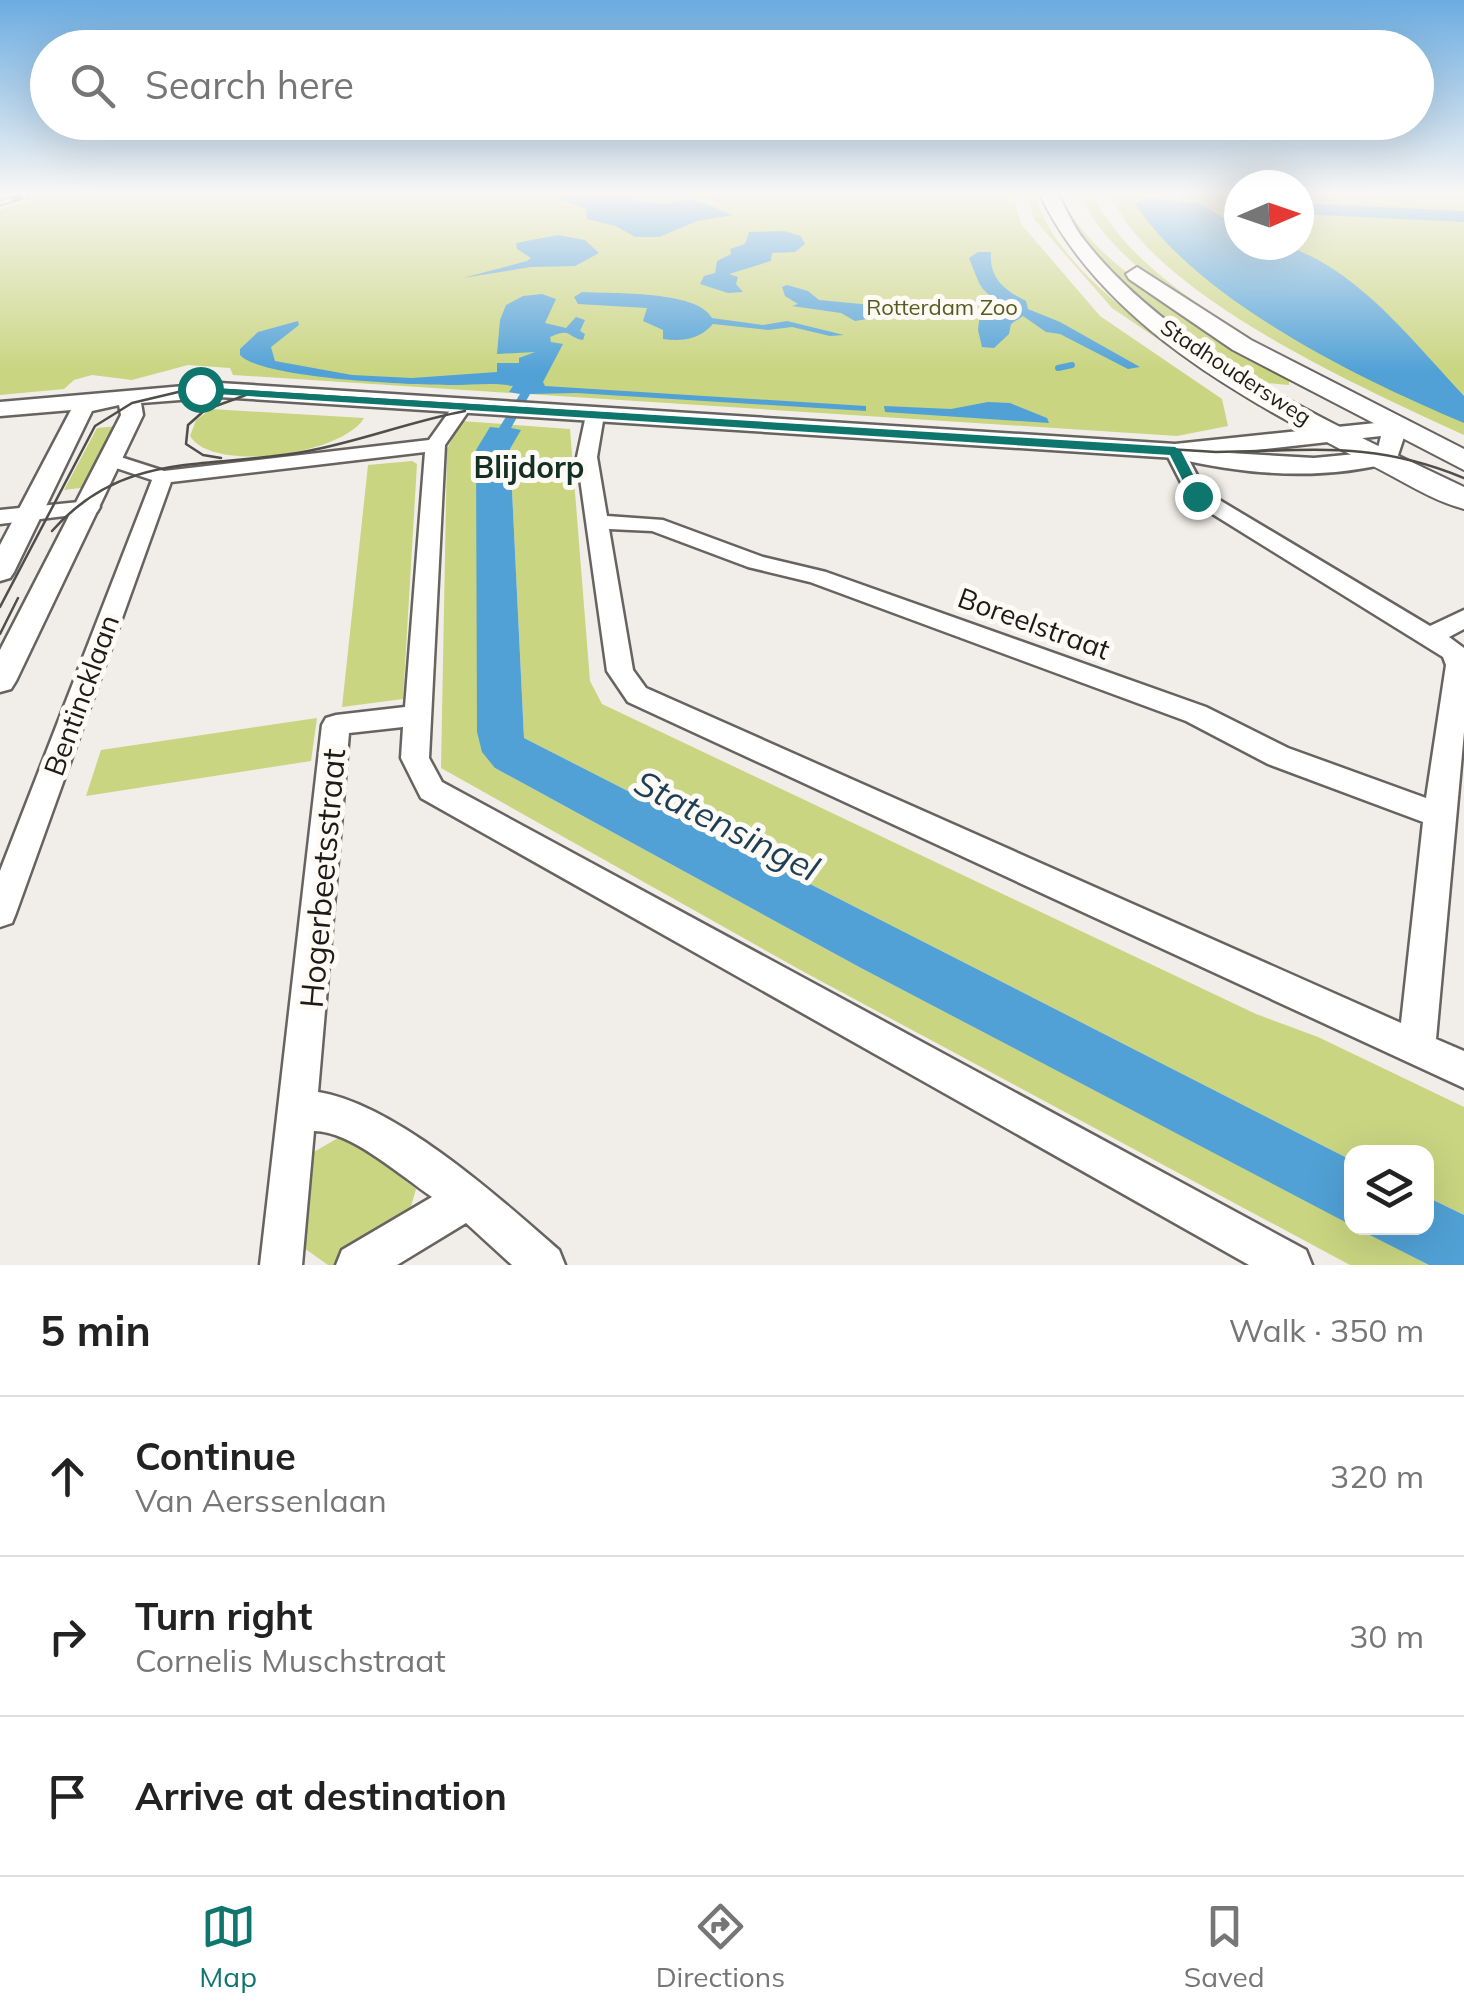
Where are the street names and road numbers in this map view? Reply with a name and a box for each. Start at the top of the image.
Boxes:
street label: Stadhoudersweg [1155,313,1317,431]
street label: Boreelstraat [953,579,1115,667]
street label: Bentincklaan [36,610,126,780]
street label: Hogerbeetsstraat [291,747,353,1009]

